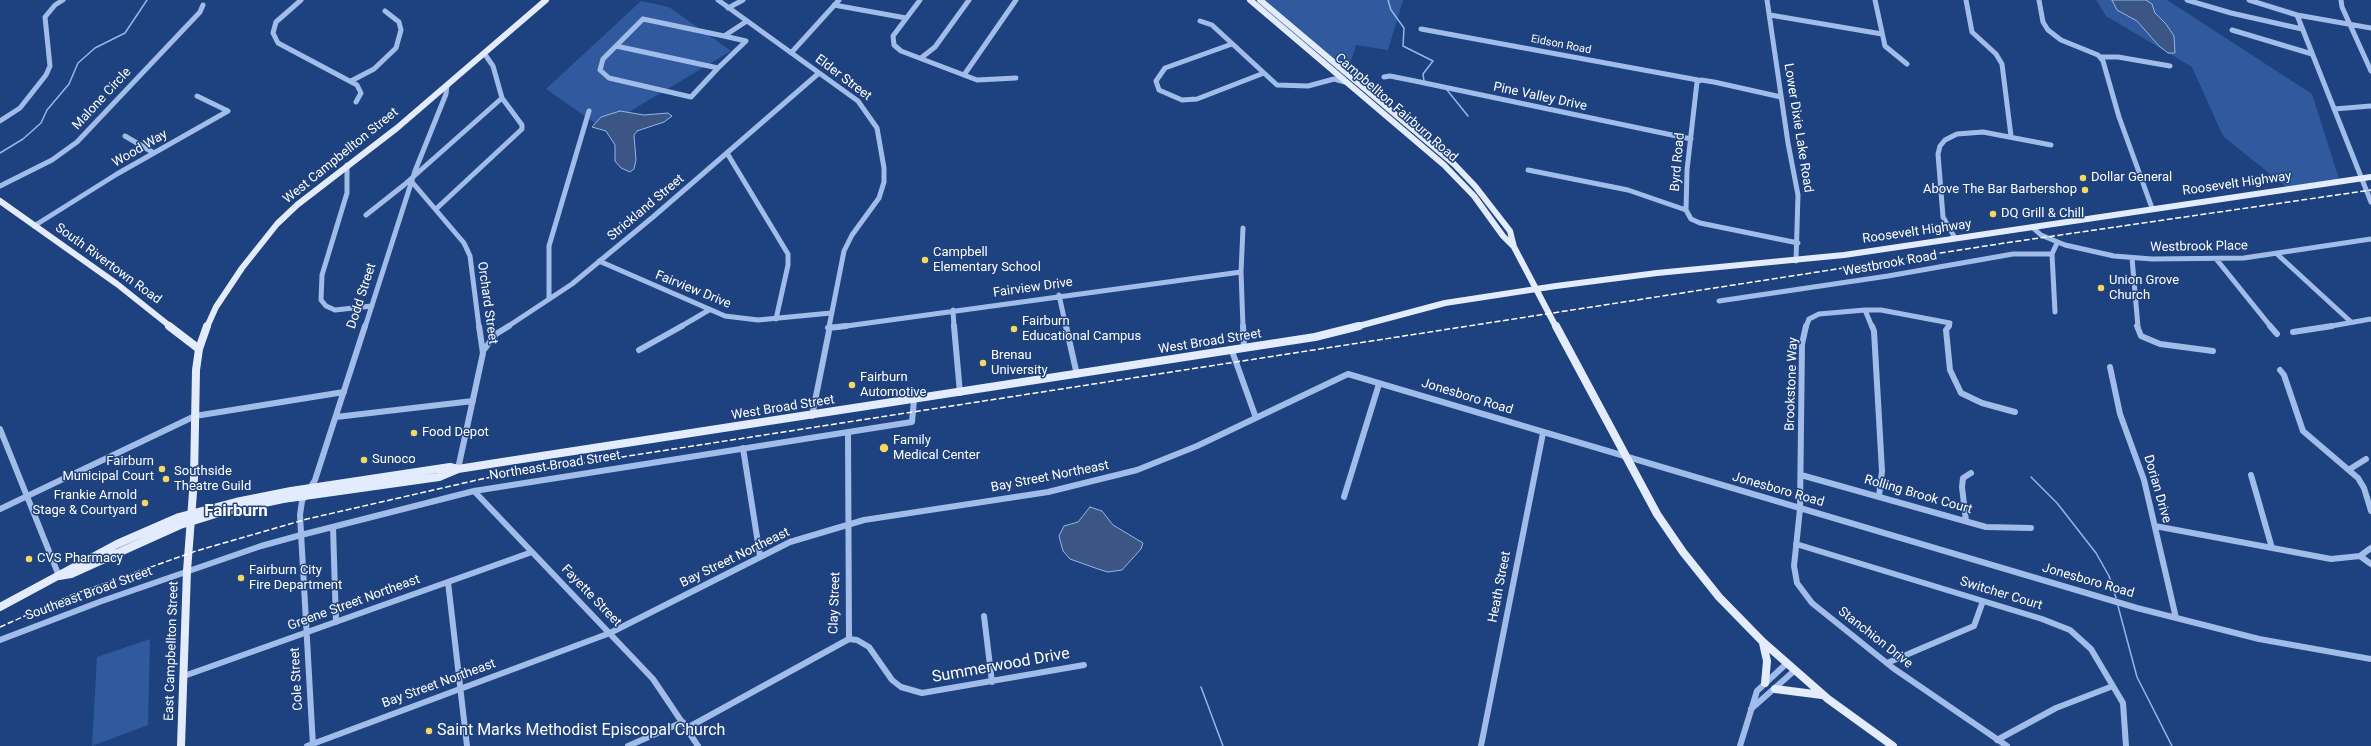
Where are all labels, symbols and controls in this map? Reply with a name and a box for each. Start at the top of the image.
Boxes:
street label: Eidson Road [1530,33,1592,57]
street label: Campbellton Fairburn Road [1331,50,1461,166]
street label: Elder Street [812,52,874,104]
street label: Lower Dixie Lake Road [1780,62,1816,194]
street label: Malone Circle [69,65,135,133]
street label: Pine Valley Drive [1492,79,1588,115]
street label: West Campbellton Street [280,105,402,207]
street label: Wood Way [110,127,170,171]
street label: Byrd Road [1668,132,1688,192]
street label: Roosevelt Highway [2182,169,2292,199]
place label: Dollar General [2091,170,2172,186]
street label: Strickland Street [605,171,687,245]
marker: Dollar General [2078,173,2088,183]
place label: Above The Bar Barbershop [1923,182,2077,198]
marker: Above The Bar Barbershop [2080,185,2090,195]
place label: DQ Grill & Chill [2001,206,2084,222]
marker: DQ Grill & Chill [1988,209,1998,219]
street label: Roosevelt Highway [1862,217,1972,247]
street label: South Rivertown Road [52,220,164,308]
street label: Westbrook Place [2150,238,2248,256]
place label: Campbell Elementary School [933,245,1041,276]
street label: Westbrook Road [1842,248,1938,280]
marker: Campbell Elementary School [920,255,930,265]
street label: Dodd Street [344,261,380,331]
street label: Orchard Street [473,261,501,345]
street label: Fairview Drive [653,268,733,312]
place label: Union Grove Church [2109,273,2179,304]
street label: Fairview Drive [992,275,1074,301]
marker: Union Grove Church [2096,283,2106,293]
place label: Fairburn Educational Campus [1022,314,1141,345]
marker: Fairburn Educational Campus [1009,324,1019,334]
street label: West Broad Street [1157,326,1263,358]
street label: Brookstone Way [1783,337,1801,431]
place label: Brenau University [991,348,1048,379]
marker: Brenau University [978,358,988,368]
place label: Fairburn Automotive [860,370,926,401]
street label: Jonesboro Road [1419,376,1515,418]
marker: Fairburn Automotive [847,380,857,390]
street label: West Broad Street [730,392,836,424]
place label: Food Depot [422,425,489,441]
marker: Food Depot [409,428,419,438]
place label: Family Medical Center [893,433,980,464]
marker: Family Medical Center [878,442,890,454]
street label: Northeast Broad Street [488,448,622,484]
place label: Sunoco [372,452,416,468]
street label: Dorian Drive [2140,453,2174,525]
place label: Fairburn Municipal Court [62,454,154,485]
marker: Sunoco [359,455,369,465]
street label: Bay Street Northeast [990,458,1110,496]
marker: Fairburn Municipal Court [157,464,167,474]
place label: Southside Theatre Guild [174,464,251,495]
street label: Jonesboro Road [1730,469,1826,511]
street label: Rolling Brook Court [1862,472,1974,518]
marker: Southside Theatre Guild [161,474,171,484]
place label: Frankie Arnold Stage & Courtyard [32,488,137,519]
marker: Frankie Arnold Stage & Courtyard [140,498,150,508]
district label: Fairburn [204,502,268,522]
street label: Bay Street Northeast [678,525,792,591]
street label: Heath Street [1485,550,1515,624]
place label: CVS Pharmacy [37,551,123,567]
marker: CVS Pharmacy [24,554,34,564]
street label: Jonesboro Road [2040,560,2136,602]
street label: Fayette Street [558,562,624,630]
place label: Fairburn City Fire Department [249,563,342,594]
street label: Southeast Broad Street [24,564,154,624]
street label: Greene Street Northeast [286,572,422,634]
street label: Clay Street [826,572,844,634]
marker: Fairburn City Fire Department [236,573,246,583]
street label: Switcher Court [1958,574,2044,614]
street label: East Campbellton Street [162,581,182,721]
street label: Stanchion Drive [1835,604,1915,672]
street label: Summerwood Drive [931,644,1071,688]
street label: Cole Street [288,647,306,711]
street label: Bay Street Northeast [380,656,498,712]
place label: Saint Marks Methodist Episcopal Church [437,721,725,741]
marker: Saint Marks Methodist Episcopal Church [424,726,434,736]

